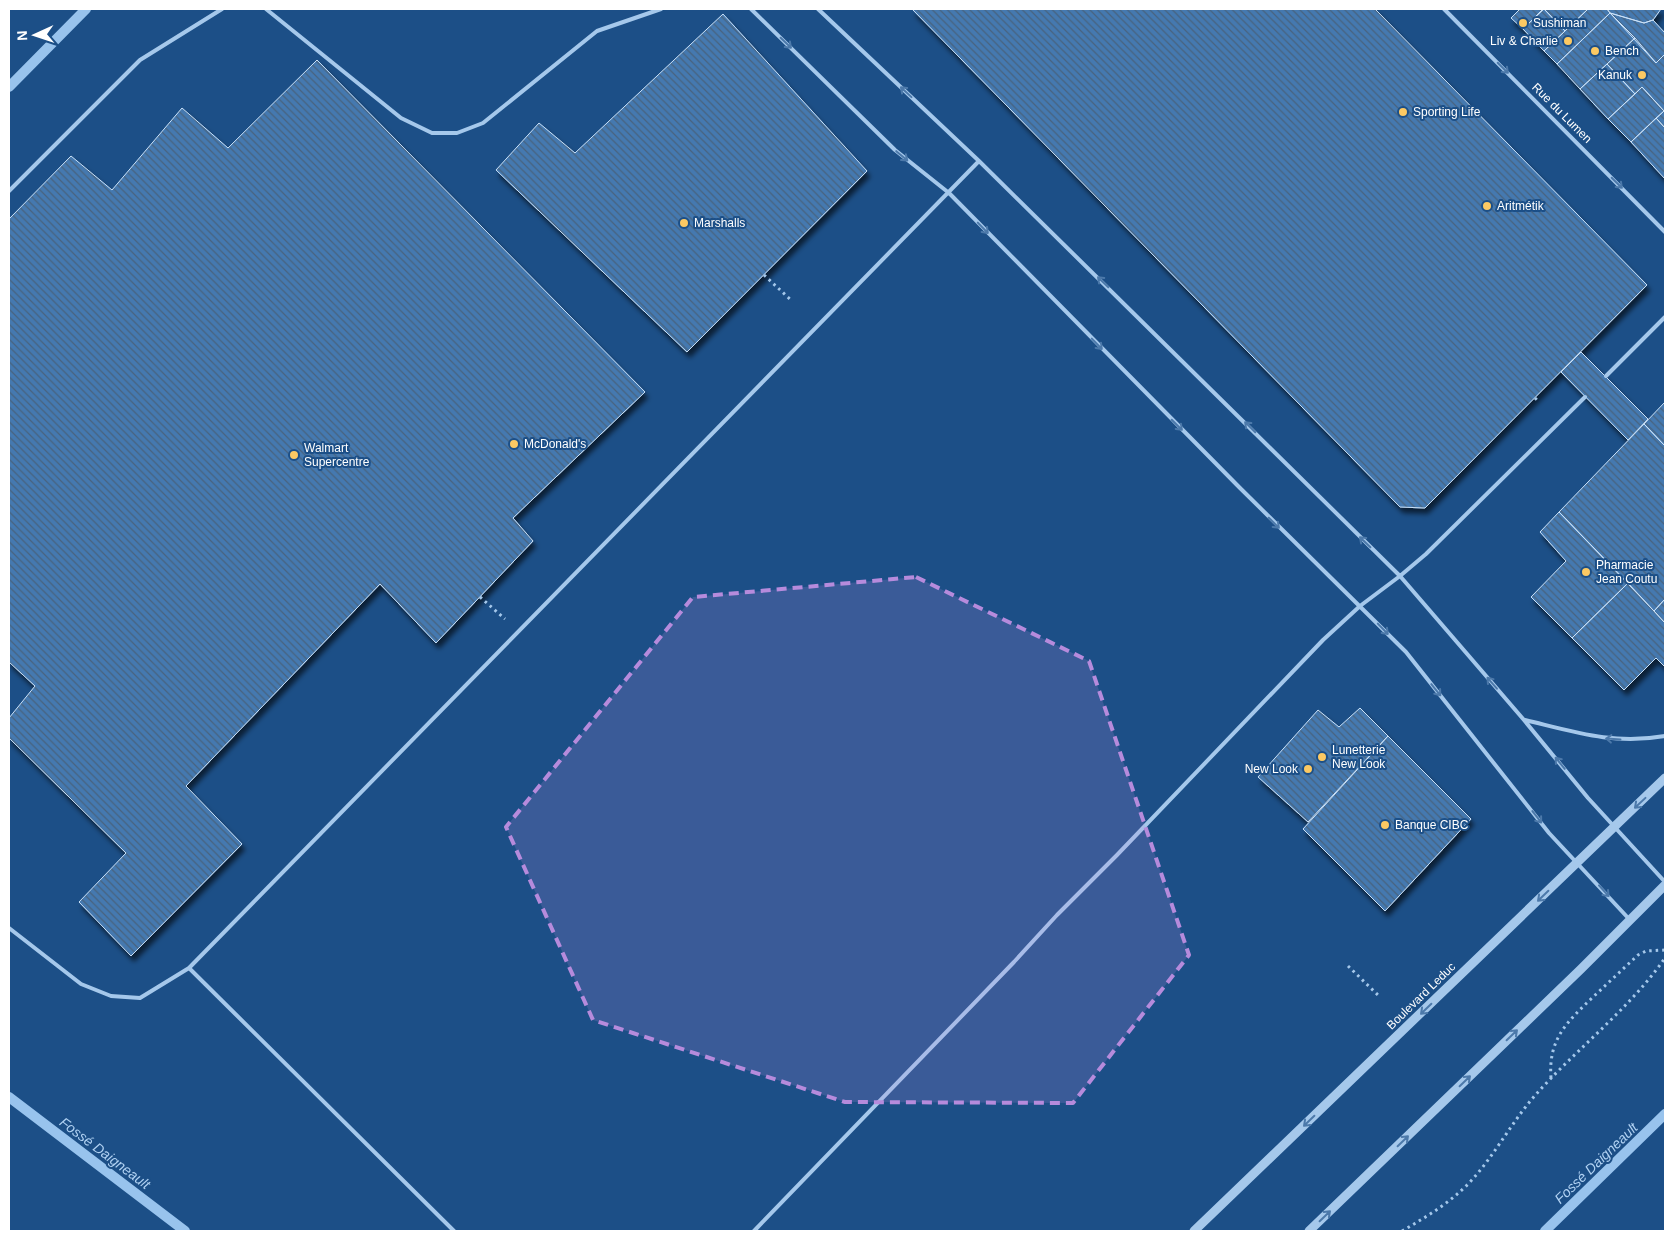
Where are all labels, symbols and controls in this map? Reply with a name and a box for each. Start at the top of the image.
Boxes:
north arrow [10,10,60,60]
place label: Sushiman [1533,16,1586,30]
marker: Sushiman [1517,17,1529,29]
text: N [14,30,30,41]
place label: Liv & Charlie [1490,34,1558,48]
marker: Liv & Charlie [1562,35,1574,47]
one-way arrow [779,37,792,49]
place label: Bench [1605,44,1639,58]
marker: Bench [1589,45,1601,57]
one-way arrow [1497,62,1509,74]
place label: Kanuk [1598,68,1633,82]
marker: Kanuk [1636,69,1648,81]
street label: Rue du Lumen [1529,80,1595,146]
one-way arrow [900,86,912,98]
place label: Sporting Life [1413,105,1481,119]
marker: Sporting Life [1397,106,1409,118]
one-way arrow [896,150,909,161]
one-way arrow [1611,177,1624,189]
place label: Aritmétik [1497,199,1545,213]
marker: Aritmétik [1481,200,1493,212]
place label: Marshalls [694,216,745,230]
marker: Marshalls [678,217,690,229]
one-way arrow [977,222,989,234]
one-way arrow [1098,277,1110,289]
one-way arrow [1091,338,1103,350]
one-way arrow [1171,419,1183,431]
one-way arrow [1245,422,1257,434]
place label: McDonald's [524,437,586,451]
marker: McDonald's [508,438,520,450]
place label: Walmart Supercentre [304,441,370,469]
marker: Walmart Supercentre [288,449,300,461]
one-way arrow [1268,517,1281,529]
one-way arrow [1359,536,1372,548]
place label: Pharmacie Jean Coutu [1596,558,1657,586]
marker: Pharmacie Jean Coutu [1580,566,1592,578]
one-way arrow [1376,623,1389,635]
one-way arrow [1487,677,1498,690]
one-way arrow [1431,683,1441,697]
one-way arrow [1605,735,1621,744]
place label: Lunetterie New Look [1332,743,1386,771]
marker: Lunetterie New Look [1316,751,1328,763]
one-way arrow [1554,757,1565,770]
place label: New Look [1245,762,1299,776]
marker: New Look [1302,763,1314,775]
one-way arrow [1634,797,1646,809]
one-way arrow [1532,810,1542,824]
place label: Banque CIBC [1395,818,1469,832]
marker: Banque CIBC [1379,819,1391,831]
one-way arrow [1598,885,1610,897]
one-way arrow [1537,890,1549,903]
street label: Boulevard Leduc [1384,960,1458,1032]
one-way arrow [1420,1003,1432,1015]
one-way arrow [1506,1029,1519,1041]
one-way arrow [1458,1075,1471,1087]
water label: Fossé Daigneault [57,1114,154,1193]
one-way arrow [1302,1115,1315,1127]
water label: Fossé Daigneault [1551,1119,1642,1207]
one-way arrow [1397,1135,1409,1147]
one-way arrow [1319,1210,1331,1222]

